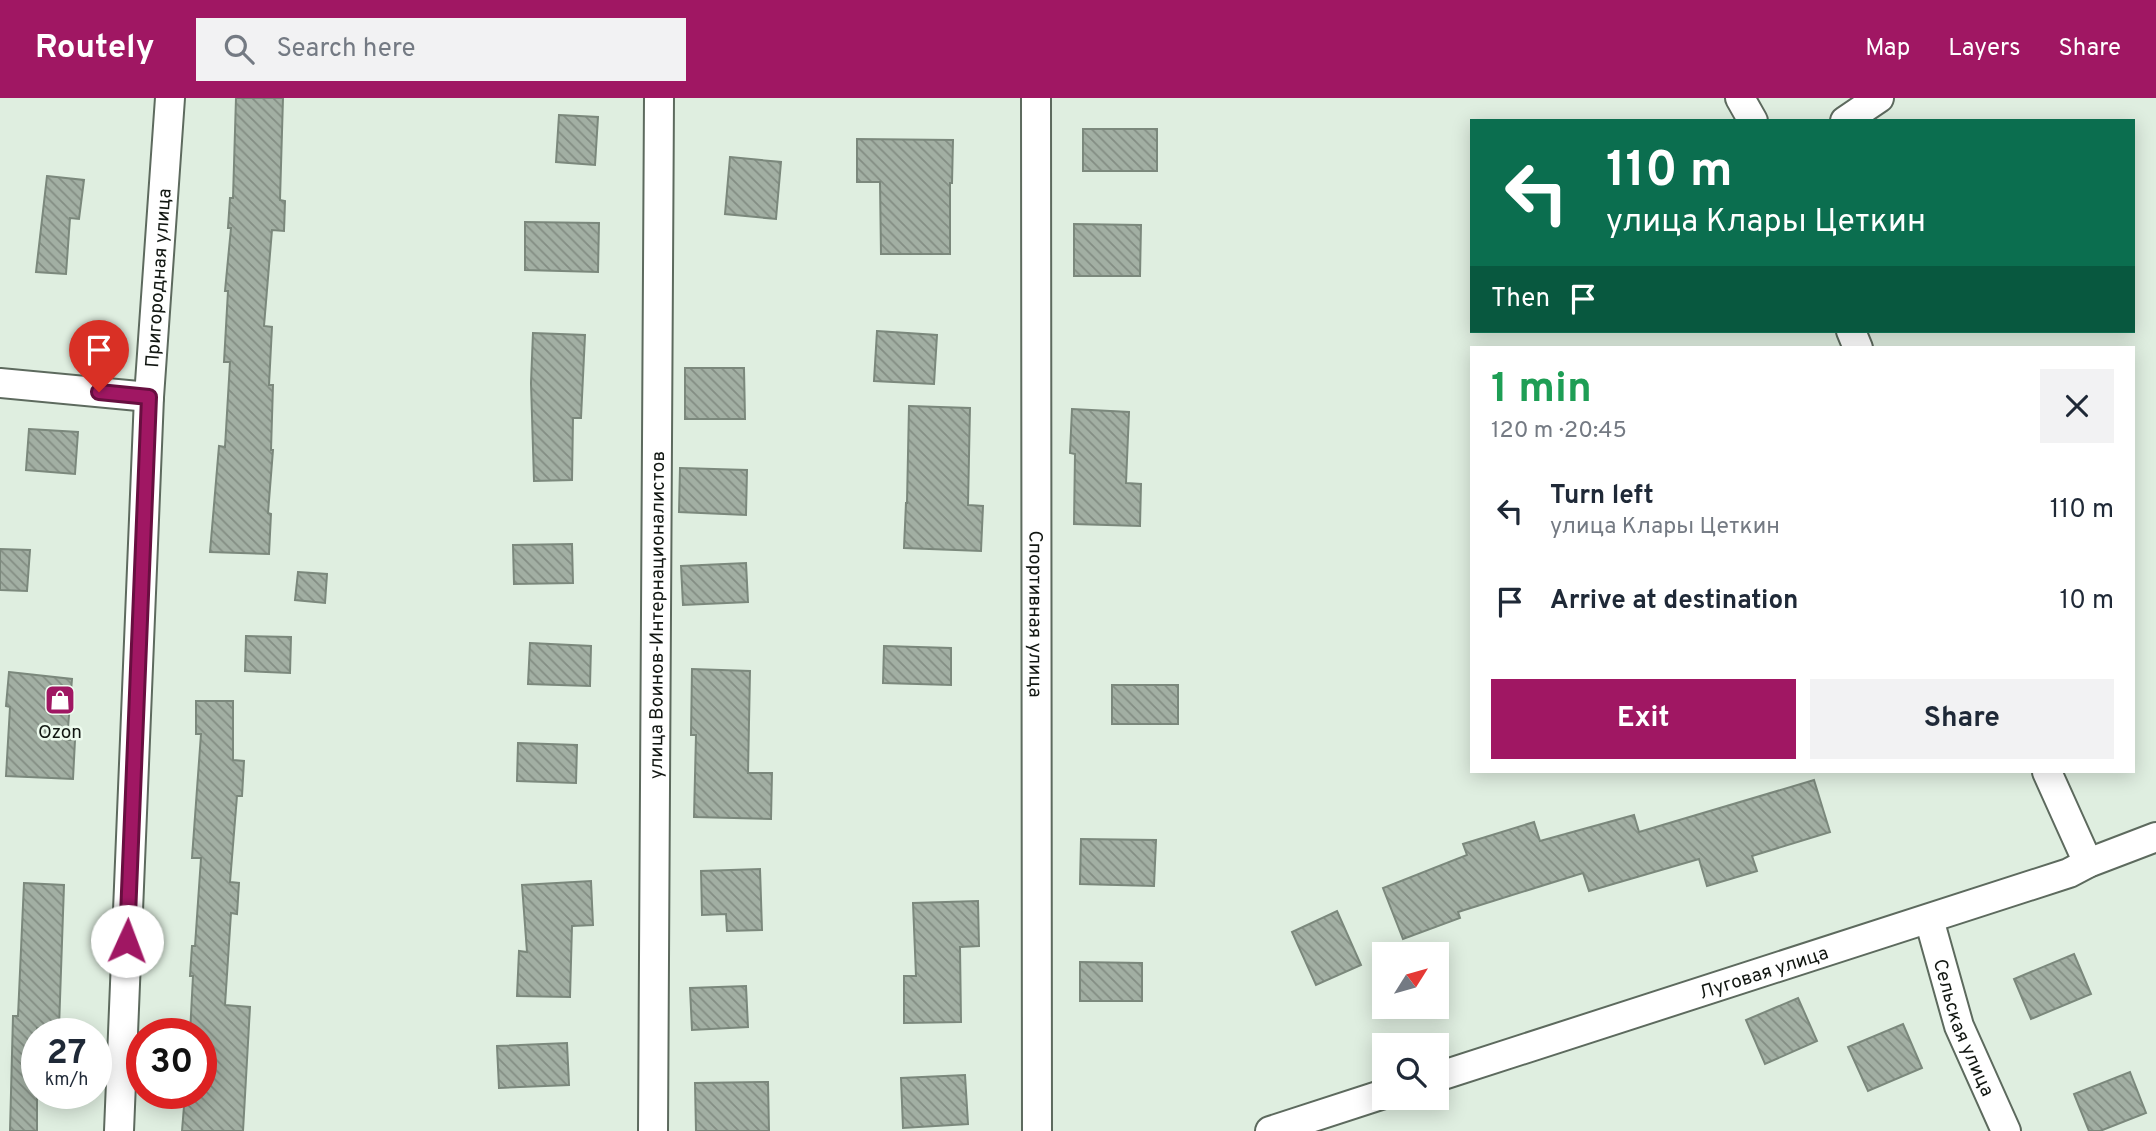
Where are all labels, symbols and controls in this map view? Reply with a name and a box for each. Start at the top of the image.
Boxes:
search box [196,18,686,81]
text: Routely [35,28,154,70]
icon: search [220,30,258,68]
text: Search here [276,33,415,66]
text: Map [1865,34,1910,64]
text: Layers [1948,34,2020,64]
text: Share [2058,34,2121,64]
text: 110 m [1606,142,1733,204]
icon: left [1491,147,1582,238]
street label: Пригородная улица [141,188,178,368]
text: улица Клары Цеткин [1606,203,1926,243]
icon: arrive [1564,280,1602,318]
text: Then [1491,283,1550,316]
pin [69,320,129,392]
icon: arrive [80,331,118,369]
text: 1 min [1491,364,1592,417]
button: close [2040,369,2114,443]
text: 120 m · 20:45 [1491,417,1627,446]
street label: улица Воинов-Интернационалистов [645,451,671,779]
text: Turn left [1550,480,1654,513]
icon: left [1491,492,1529,530]
text: 110 m [2050,494,2114,527]
text: улица Клары Цеткин [1550,513,1780,542]
street label: Спортивная улица [1022,531,1047,697]
icon: arrive [1491,583,1529,621]
text: Arrive at destination [1550,585,1798,618]
text: 10 m [2059,585,2114,618]
button: Exit [1491,679,1796,759]
button: Share [1810,679,2114,759]
shop icon: Ozon [43,683,77,717]
place label: Ozon [38,721,82,745]
position arrow [90,904,164,978]
street label: Луговая улица [1696,941,1832,1006]
north arrow [1372,942,1449,1018]
map controls [1372,942,1449,1110]
street label: Сельская улица [1927,956,1999,1100]
speed limit sign: 30 [126,1018,217,1109]
text: 27 [47,1032,86,1076]
button: search [1372,1033,1449,1110]
text: km/h [45,1069,88,1092]

